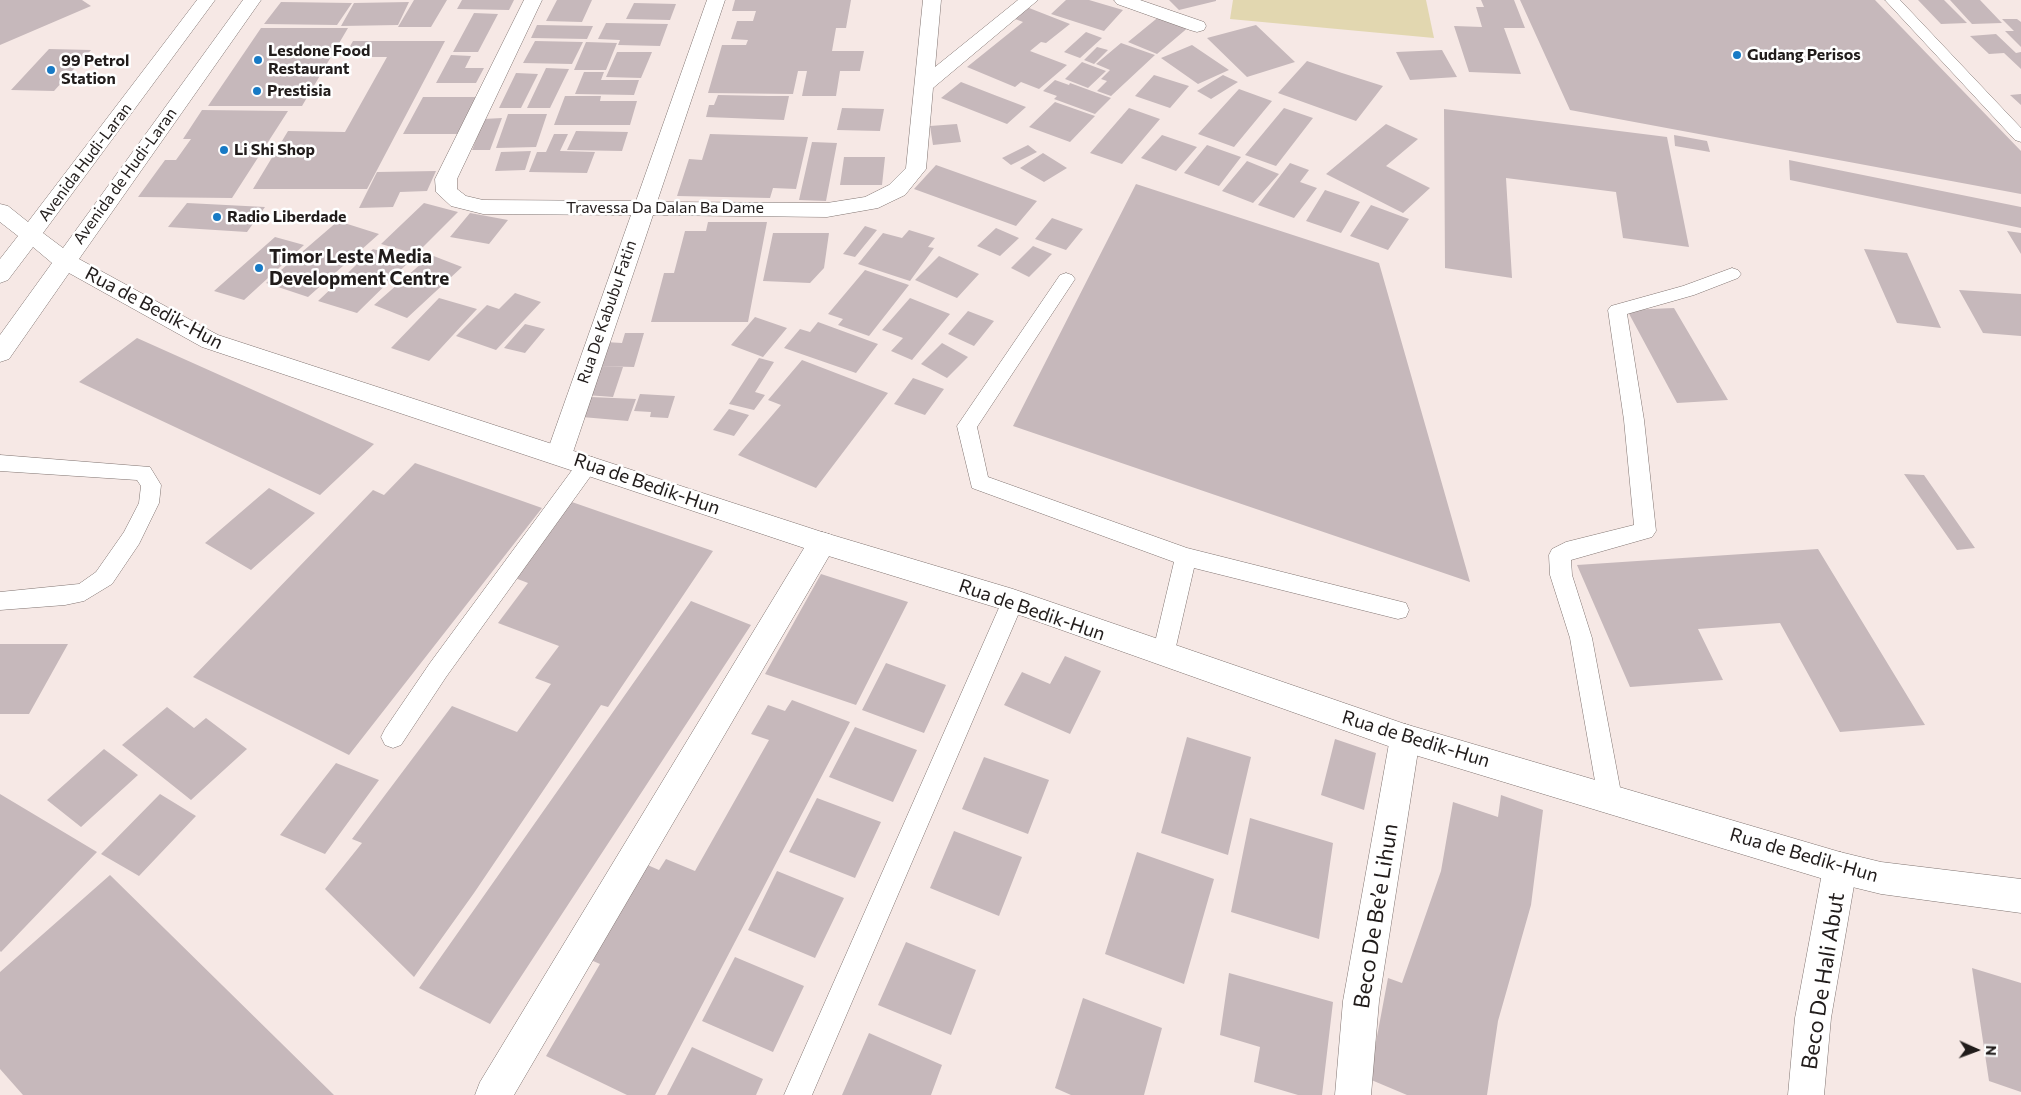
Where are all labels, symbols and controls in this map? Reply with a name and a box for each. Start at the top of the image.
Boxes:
place label: Lesdone Food Restaurant [268,41,370,79]
place label: Gudang Perisos [1747,45,1861,65]
marker: Gudang Perisos [1731,49,1743,61]
place label: 99 Petrol Station [61,51,129,89]
marker: Lesdone Food Restaurant [252,54,264,66]
marker: 99 Petrol Station [45,64,57,76]
place label: Prestisia [267,81,331,101]
marker: Prestisia [251,85,263,97]
street label: Avenida Hudi-Laran [34,99,136,225]
street label: Avenida de Hudi-Laran [69,104,181,248]
place label: Li Shi Shop [234,140,315,160]
marker: Li Shi Shop [218,144,230,156]
street label: Travessa Da Dalan Ba Dame [566,198,764,218]
place label: Radio Liberdade [227,207,346,227]
marker: Radio Liberdade [211,211,223,223]
street label: Rua De Kabubu Fatin [573,238,641,386]
place label: Timor Leste Media Development Centre [269,246,449,290]
street label: Rua de Bedik-Hun [81,262,227,354]
marker: Timor Leste Media Development Centre [253,262,265,274]
street label: Rua de Bedik-Hun [571,448,723,520]
street label: Rua de Bedik-Hun [956,574,1108,646]
street label: Rua de Bedik-Hun [1339,706,1493,772]
street label: Beco De Be’e Lihun [1348,822,1404,1010]
street label: Rua de Bedik-Hun [1727,823,1881,887]
street label: Beco De Hali Abut [1796,891,1850,1071]
north arrow [1951,1025,2001,1075]
text: N [1983,1045,2000,1056]

